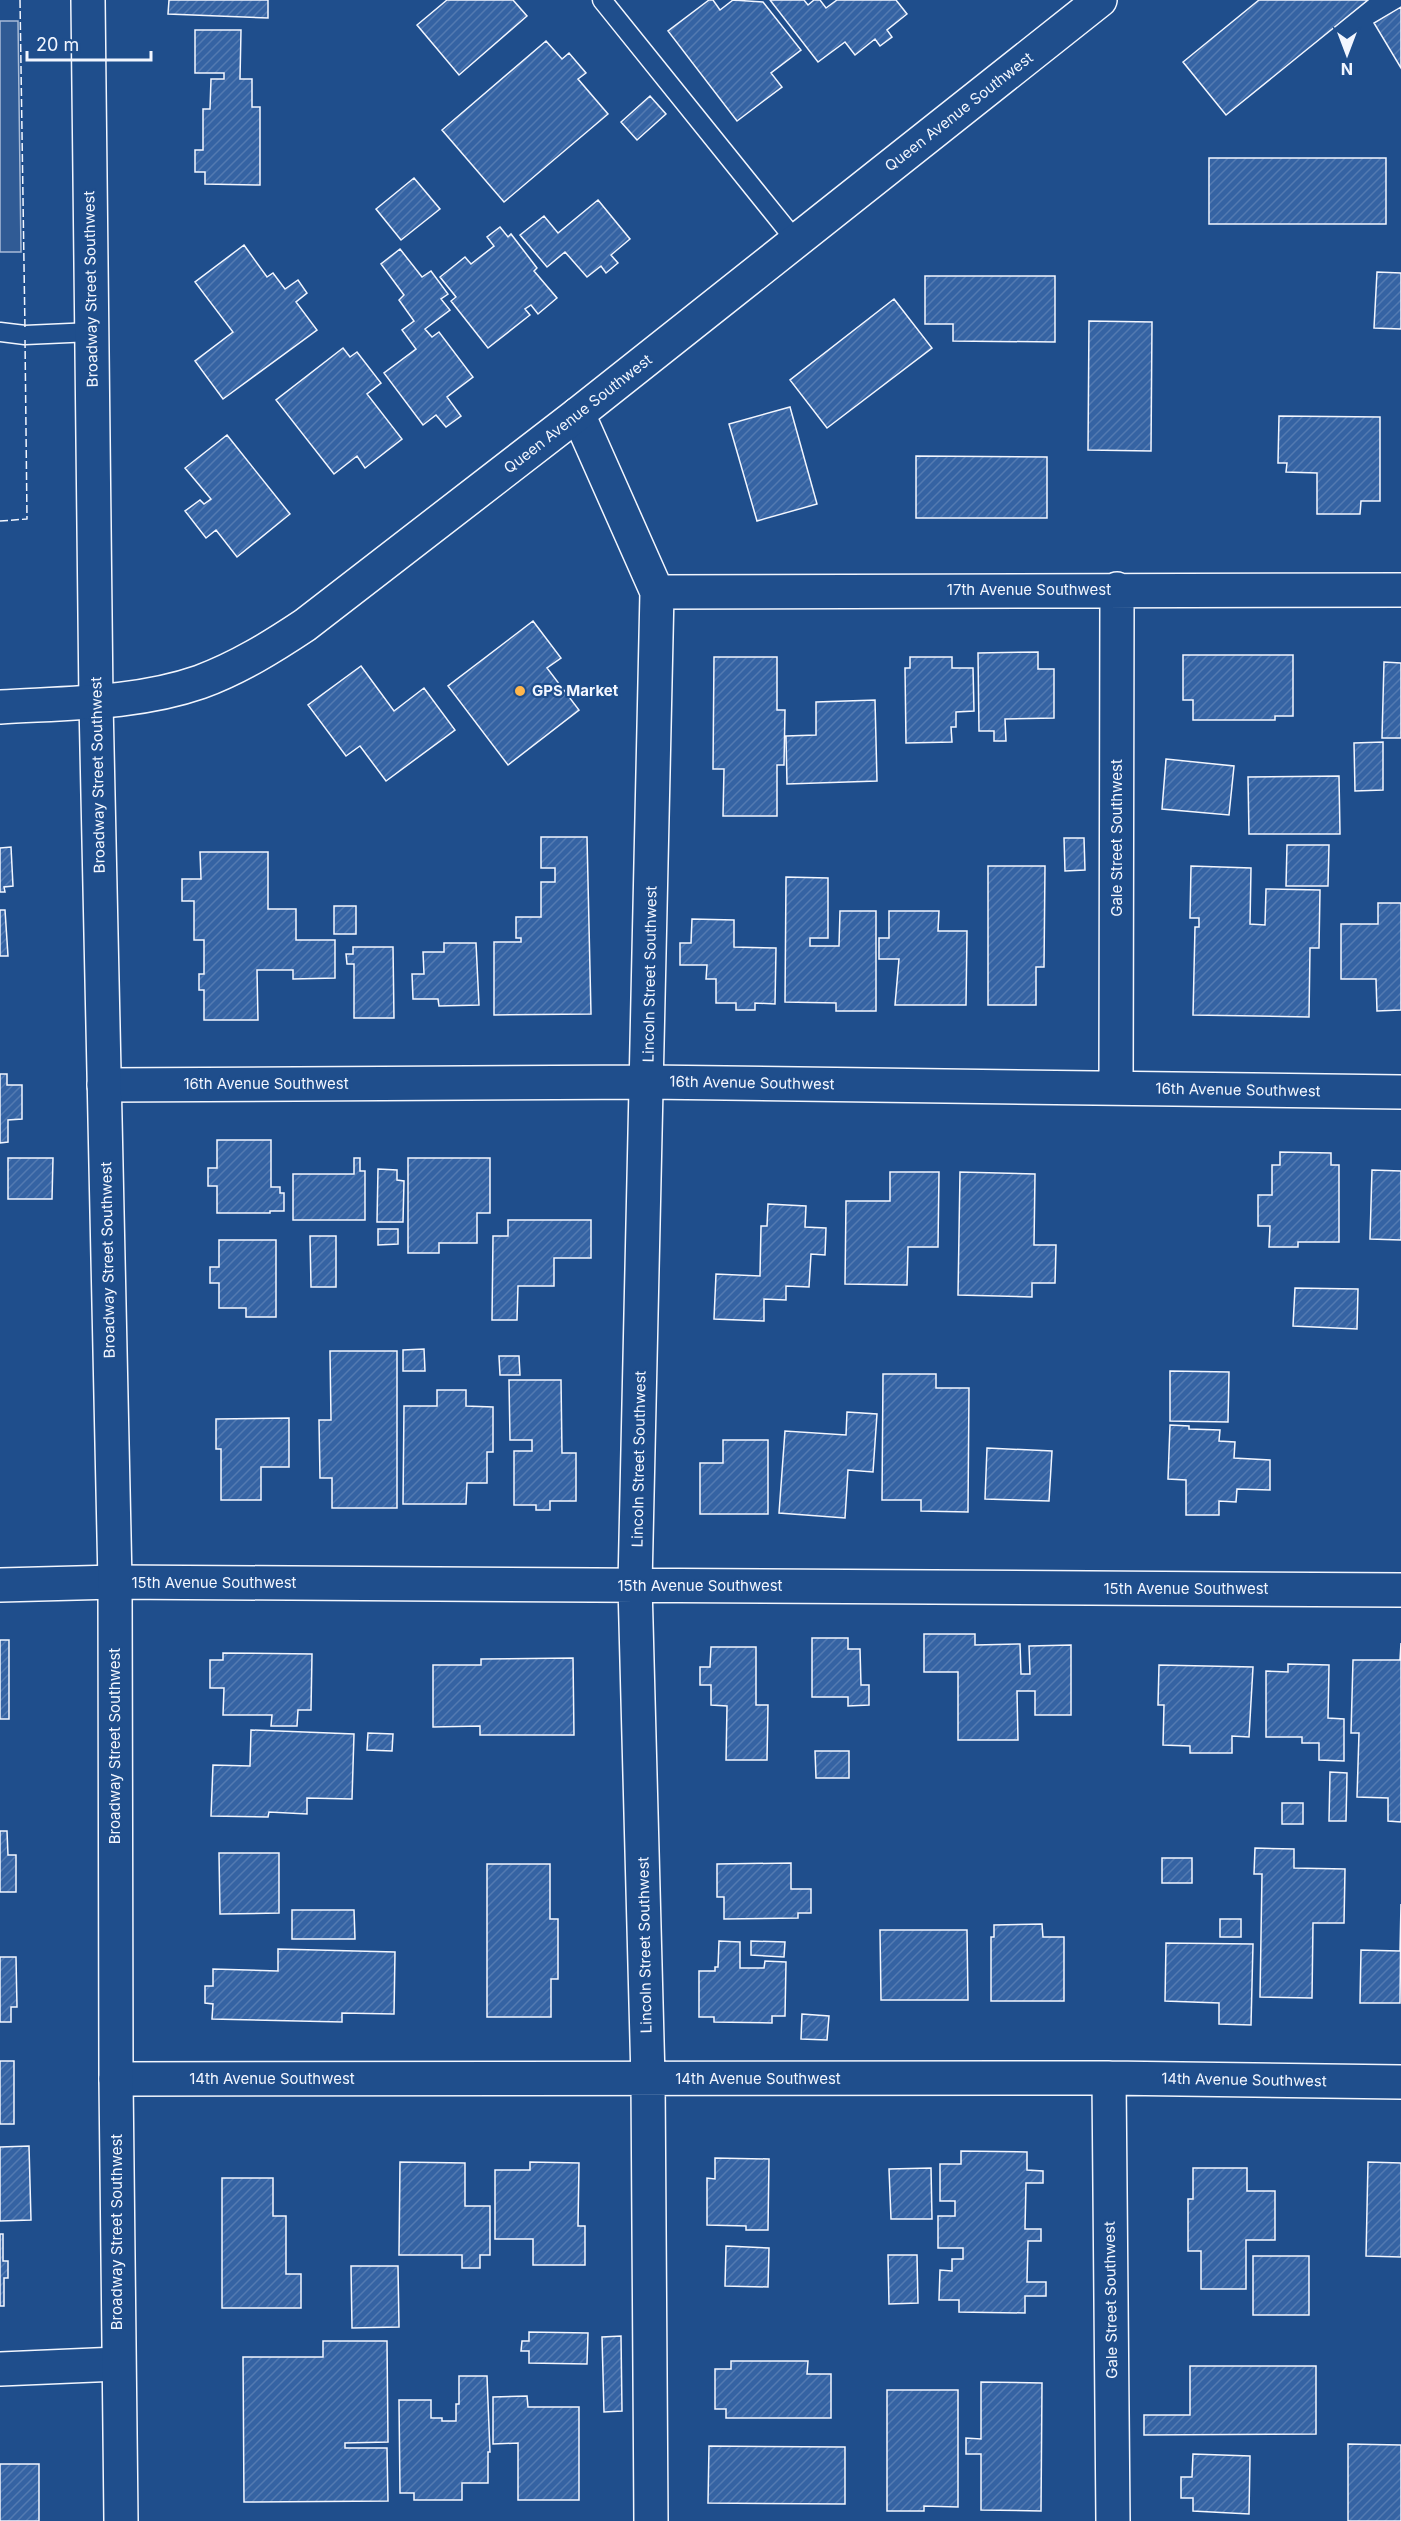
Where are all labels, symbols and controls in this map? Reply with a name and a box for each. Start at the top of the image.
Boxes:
scale bar [27,24,152,62]
north arrow [1317,24,1377,84]
text: 20 m [36,34,79,55]
street label: Queen Avenue Southwest [881,48,1037,175]
text: N [1341,59,1353,79]
street label: Broadway Street Southwest [79,191,102,387]
street label: Queen Avenue Southwest [500,350,656,477]
street label: 17th Avenue Southwest [947,580,1111,599]
street label: Broadway Street Southwest [86,677,109,873]
place label: GPS Market [532,681,619,700]
marker: GPS Market [513,684,527,698]
street label: Gale Street Southwest [1107,759,1126,917]
street label: Lincoln Street Southwest [638,885,661,1062]
street label: 16th Avenue Southwest [669,1072,835,1093]
street label: 16th Avenue Southwest [183,1074,349,1093]
street label: 16th Avenue Southwest [1155,1079,1321,1100]
street label: Broadway Street Southwest [96,1162,119,1358]
street label: Lincoln Street Southwest [627,1370,650,1547]
street label: 15th Avenue Southwest [132,1573,297,1592]
street label: 15th Avenue Southwest [618,1576,783,1595]
street label: 15th Avenue Southwest [1104,1579,1269,1598]
street label: Broadway Street Southwest [105,1648,124,1844]
street label: Lincoln Street Southwest [633,1856,656,2033]
street label: 14th Avenue Southwest [189,2069,355,2088]
street label: 14th Avenue Southwest [675,2069,841,2088]
street label: 14th Avenue Southwest [1161,2069,1327,2090]
street label: Broadway Street Southwest [107,2134,126,2330]
street label: Gale Street Southwest [1100,2221,1121,2379]

